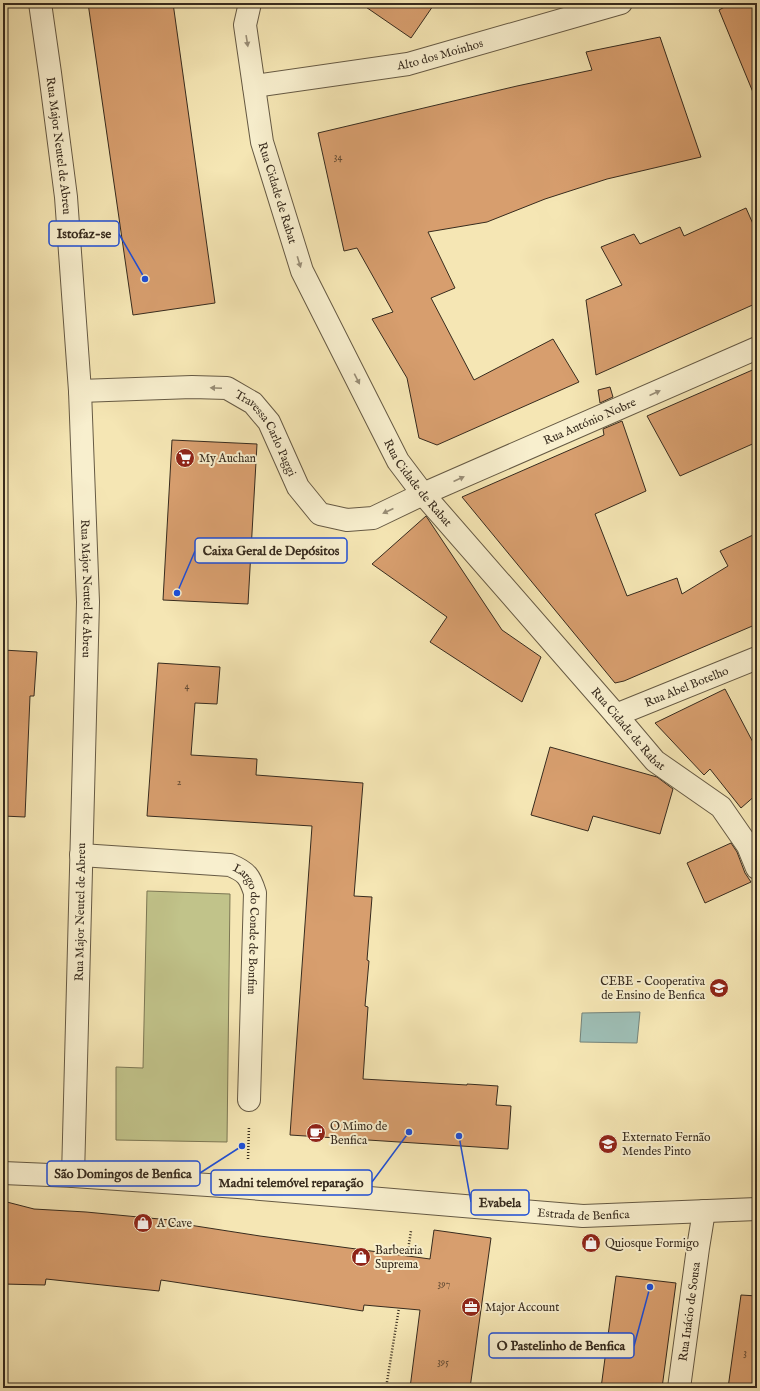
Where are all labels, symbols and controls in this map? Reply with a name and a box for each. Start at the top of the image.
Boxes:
one-way arrow [244,35,250,47]
street label: Alto dos Moinhos [395,36,485,74]
street label: Rua Major Neutel de Abreu [43,76,74,215]
street label: Rua Cidade de Rabat [254,140,300,246]
house number: 34 [334,151,342,164]
callout: Istofaz-se [49,221,119,246]
text: Istofaz-se [57,226,111,243]
one-way arrow [296,257,302,269]
one-way arrow [354,373,360,385]
one-way arrow [209,385,222,391]
street label: Travessa Carlo Paggi [232,387,299,479]
one-way arrow [650,390,661,396]
street label: Rua António Nobre [541,395,639,448]
street label: Rua Cidade de Rabat [380,437,455,530]
supermarket icon: My Auchan [174,447,196,469]
place label: My Auchan [199,451,257,466]
one-way arrow [454,476,465,482]
one-way arrow [383,508,394,514]
street label: Rua Major Neutel de Abreu [77,519,95,658]
callout: Caixa Geral de Depósitos [195,538,347,563]
text: Caixa Geral de Depósitos [203,543,340,560]
street label: Rua Abel Botelho [642,663,731,711]
house number: 4 [185,680,190,693]
street label: Rua Cidade de Rabat [587,685,668,774]
house number: 2 [177,776,182,789]
street label: Rua Major Neutel de Abreu [72,843,89,981]
street label: Largo do Conde de Bonfim [230,860,262,995]
place label: CEBE - Cooperativa de Ensino de Benfica [600,974,706,1003]
school or university icon: CEBE - Cooperativa de Ensino de Benfica [708,977,730,999]
place label: O Mimo de Benfica [330,1119,388,1148]
cafe icon: O Mimo de Benfica [305,1122,327,1144]
place label: Externato Fernão Mendes Pinto [622,1130,711,1159]
school or university icon: Externato Fernão Mendes Pinto [597,1133,619,1155]
callout: São Domingos de Benfica [47,1161,200,1186]
text: São Domingos de Benfica [54,1166,192,1183]
callout: Madni telemóvel reparação [211,1170,372,1195]
text: Madni telemóvel reparação [219,1175,363,1192]
callout: Evabela [471,1190,529,1215]
text: Evabela [479,1195,522,1212]
street label: Estrada de Benfica [537,1205,631,1224]
shop icon: A Cave [132,1212,154,1234]
place label: A Cave [156,1216,193,1231]
shop icon: Quiosque Formigo [580,1232,602,1254]
place label: Quiosque Formigo [605,1236,699,1252]
place label: Barbearia Suprema [375,1243,423,1273]
shop icon: Barbearia Suprema [350,1246,372,1268]
street label: Rua Inácio de Sousa [676,1260,704,1362]
house number: 397 [438,1278,451,1291]
office icon: Major Account [460,1296,482,1318]
place label: Major Account [485,1300,559,1315]
callout: O Pastelinho de Benfica [489,1333,634,1358]
text: O Pastelinho de Benfica [497,1338,626,1355]
house number: 3 [743,1347,747,1360]
house number: 395 [437,1356,449,1369]

